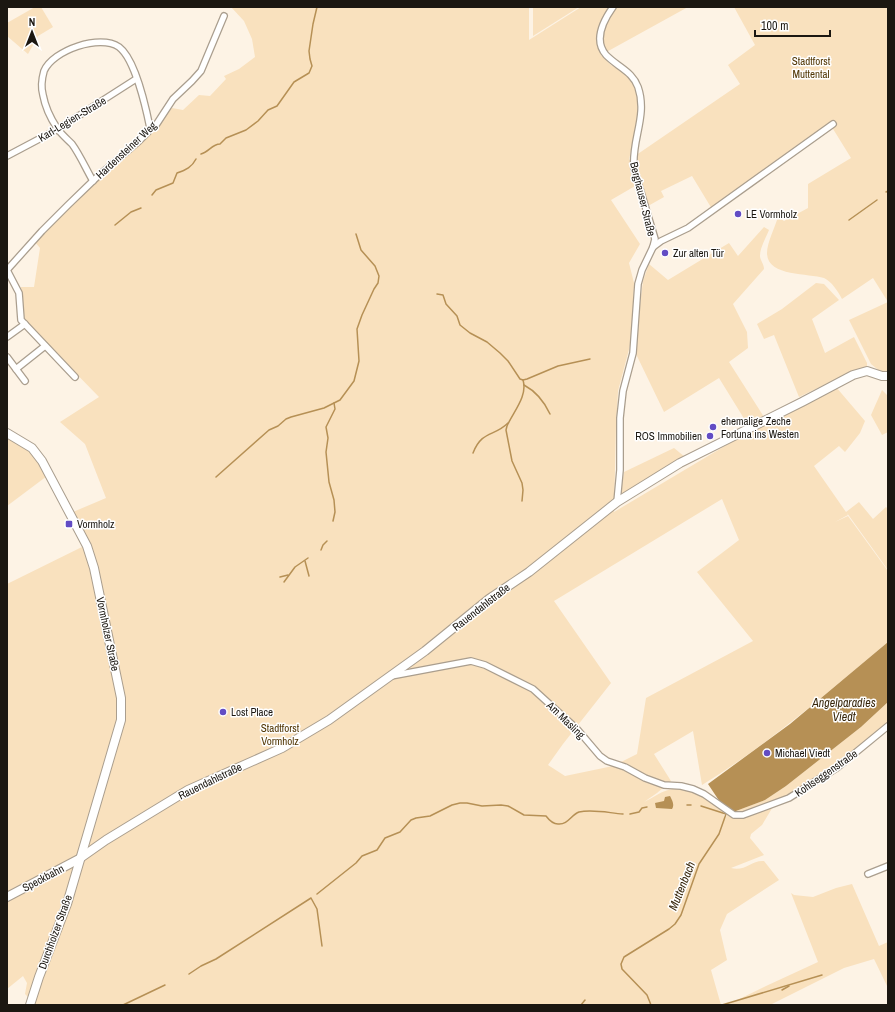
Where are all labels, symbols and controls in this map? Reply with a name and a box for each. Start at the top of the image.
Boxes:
north arrow [12,12,52,52]
scale bar [755,12,830,38]
text: N [29,15,35,29]
text: 100 m [761,18,788,34]
park label: Stadtforst Muttental [792,54,831,81]
street label: Karl-Legien-Straße [36,93,108,145]
street label: Hardensteiner Weg [93,118,159,182]
street label: Berghauser Straße [627,160,659,238]
place label: LE Vormholz [746,207,798,221]
marker: LE Vormholz [733,209,743,219]
place label: Zur alten Tür [673,246,724,260]
marker: Zur alten Tür [660,248,670,258]
place label: ehemalige Zeche Fortuna ins Westen [721,414,799,441]
marker: ehemalige Zeche Fortuna ins Westen [708,422,718,432]
place label: ROS Immobilien [635,429,702,443]
marker: ROS Immobilien [705,431,715,441]
place label: Vormholz [77,517,115,531]
marker: Vormholz [64,519,74,529]
street label: Rauendahlstraße [449,580,513,634]
street label: Vormholzer Straße [93,596,123,672]
water label: Angelparadies Viedt [811,695,876,725]
street label: Am Masling [543,698,588,742]
place label: Lost Place [231,705,273,719]
marker: Lost Place [218,707,228,717]
park label: Stadtforst Vormholz [261,721,300,748]
place label: Michael Viedt [775,746,830,760]
street label: Kohlseggenstraße [792,746,860,800]
marker: Michael Viedt [762,748,772,758]
street label: Rauendahlstraße [176,760,244,802]
water label: Muttenbach [665,859,699,913]
street label: Speckbahn [20,861,66,895]
street label: Durchholzer Straße [35,893,75,971]

